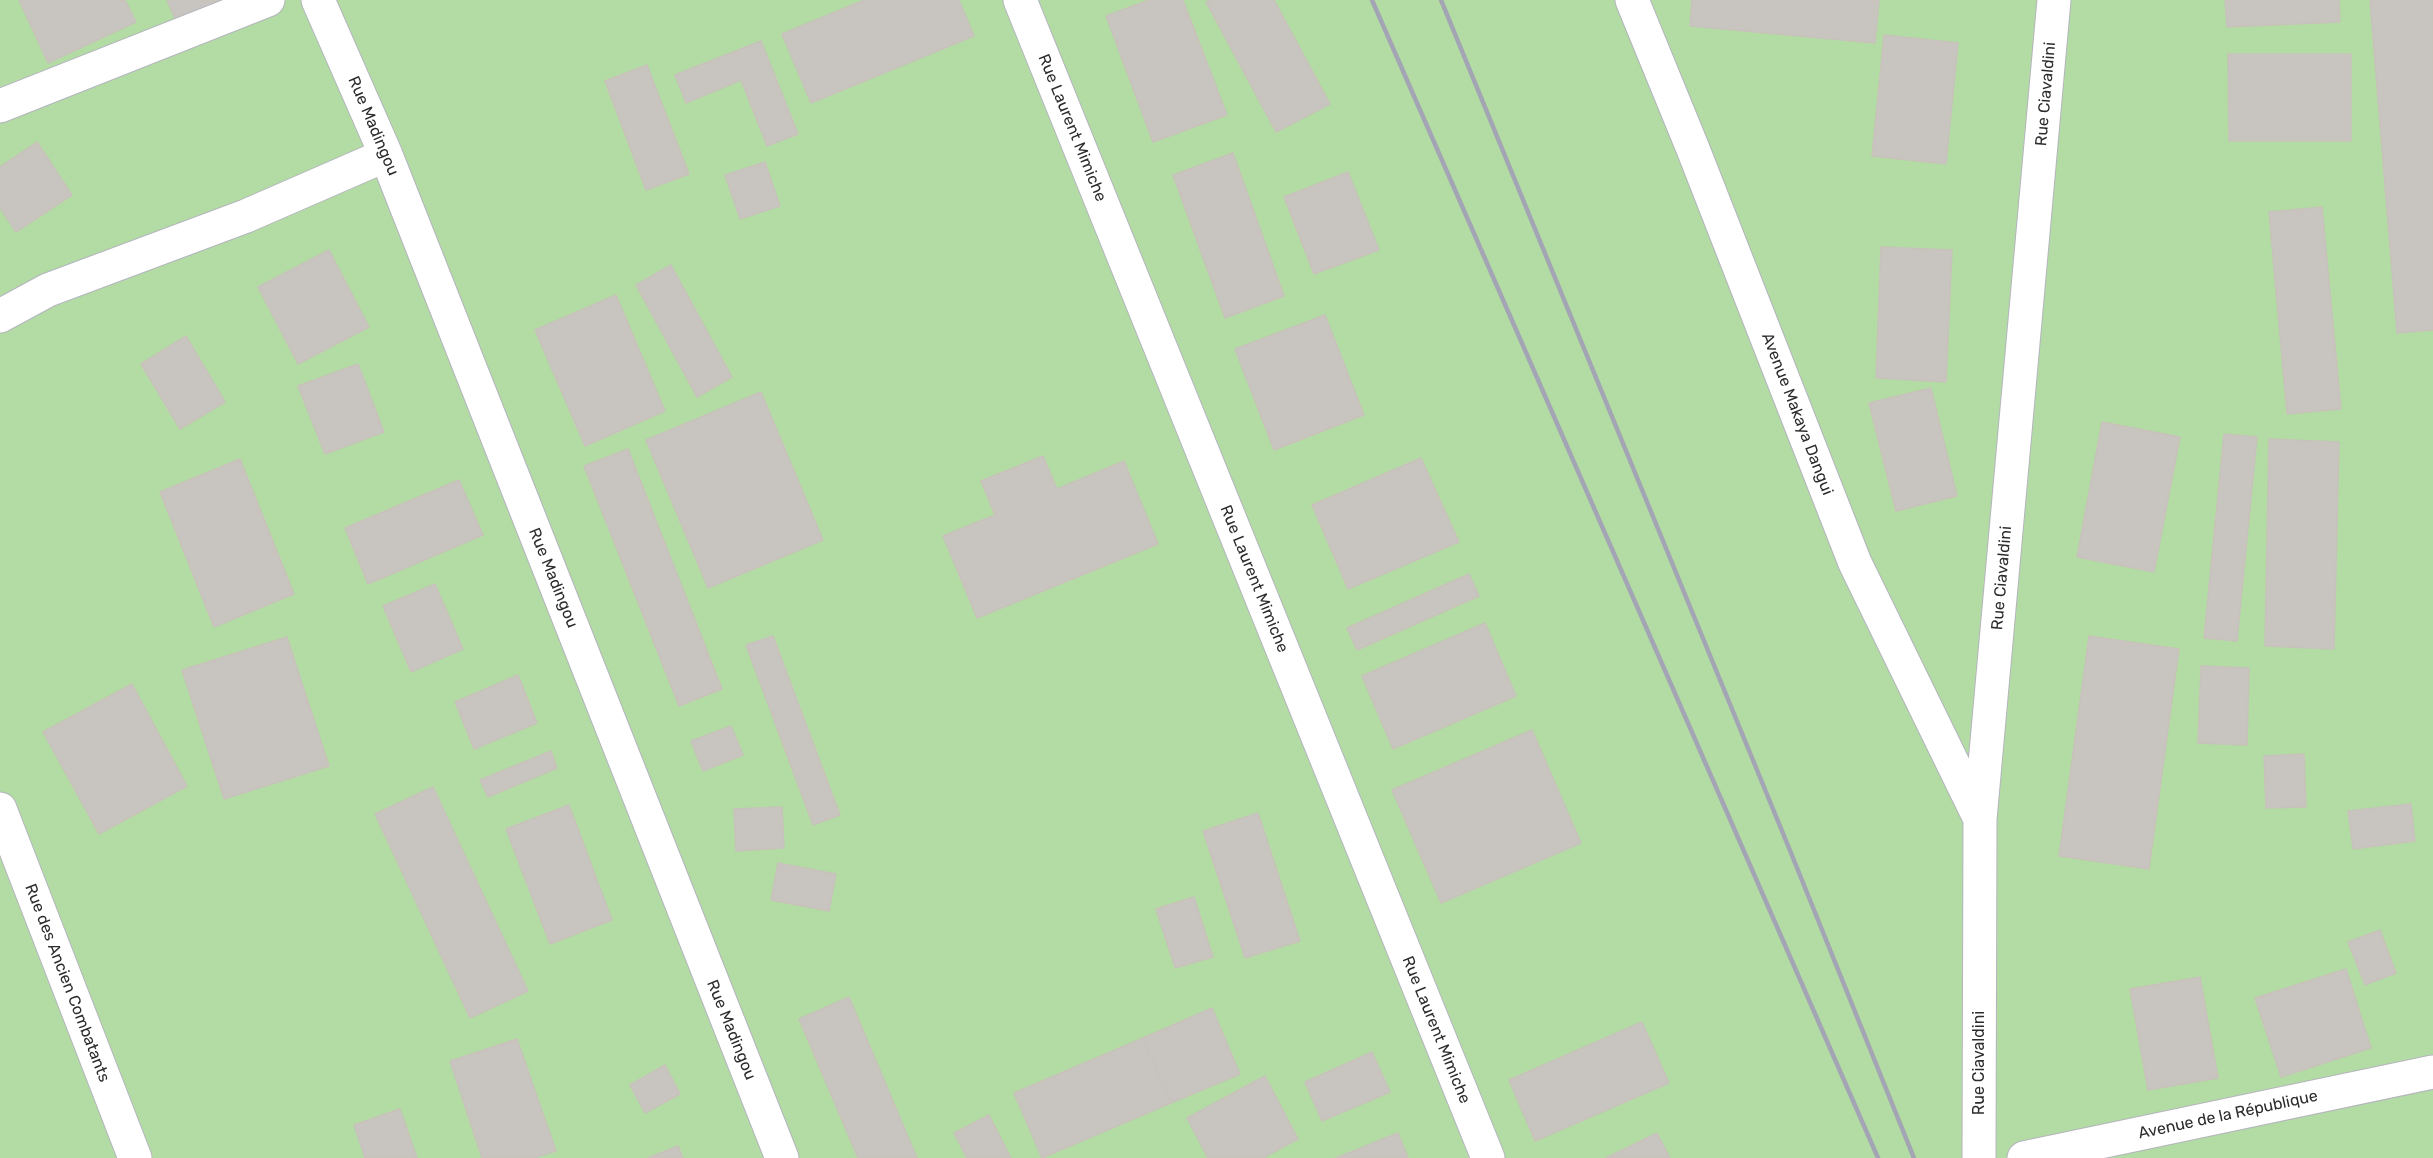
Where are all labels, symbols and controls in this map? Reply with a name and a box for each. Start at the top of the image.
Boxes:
street label: Rue Ciavaldini [2032,41,2060,147]
street label: Rue Laurent Mimiche [1034,51,1110,205]
street label: Rue Madingou [343,73,403,179]
street label: Avenue Makaya Dangui [1757,330,1837,498]
street label: Rue Laurent Mimiche [1216,502,1292,656]
street label: Rue Madingou [524,525,582,631]
street label: Rue Ciavaldini [1988,525,2016,631]
street label: Rue des Ancien Combatants [20,881,114,1085]
street label: Rue Laurent Mimiche [1398,953,1474,1107]
street label: Rue Madingou [702,977,760,1083]
street label: Rue Ciavaldini [1969,1011,1989,1115]
street label: Avenue de la République [2137,1087,2319,1143]

